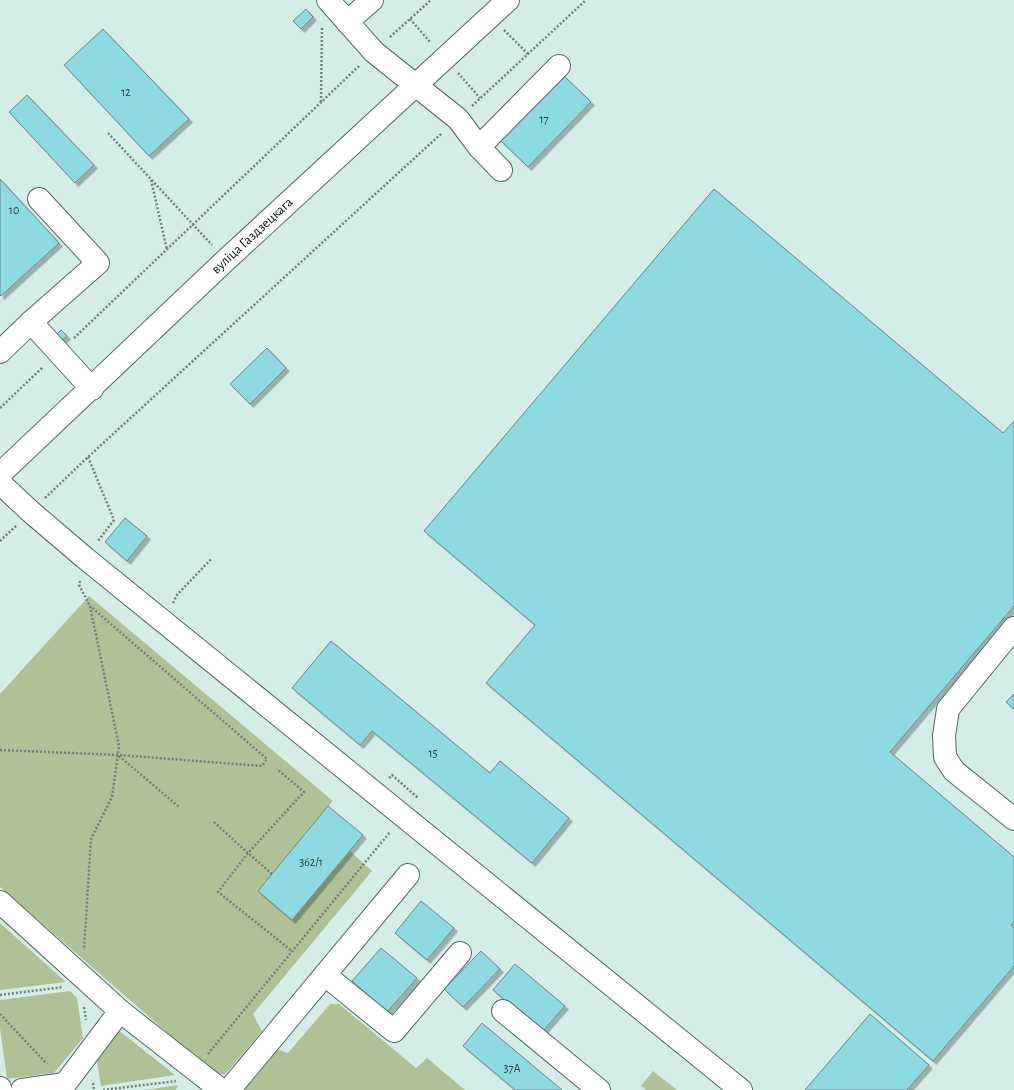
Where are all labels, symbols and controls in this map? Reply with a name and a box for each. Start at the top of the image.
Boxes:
house number: 12 [121,86,131,98]
house number: 17 [539,113,549,125]
street label: вуліца Газдзецкага [209,195,296,277]
house number: 10 [9,204,19,216]
house number: 15 [428,747,438,759]
house number: 362/1 [299,856,323,868]
house number: 37А [503,1062,521,1074]

